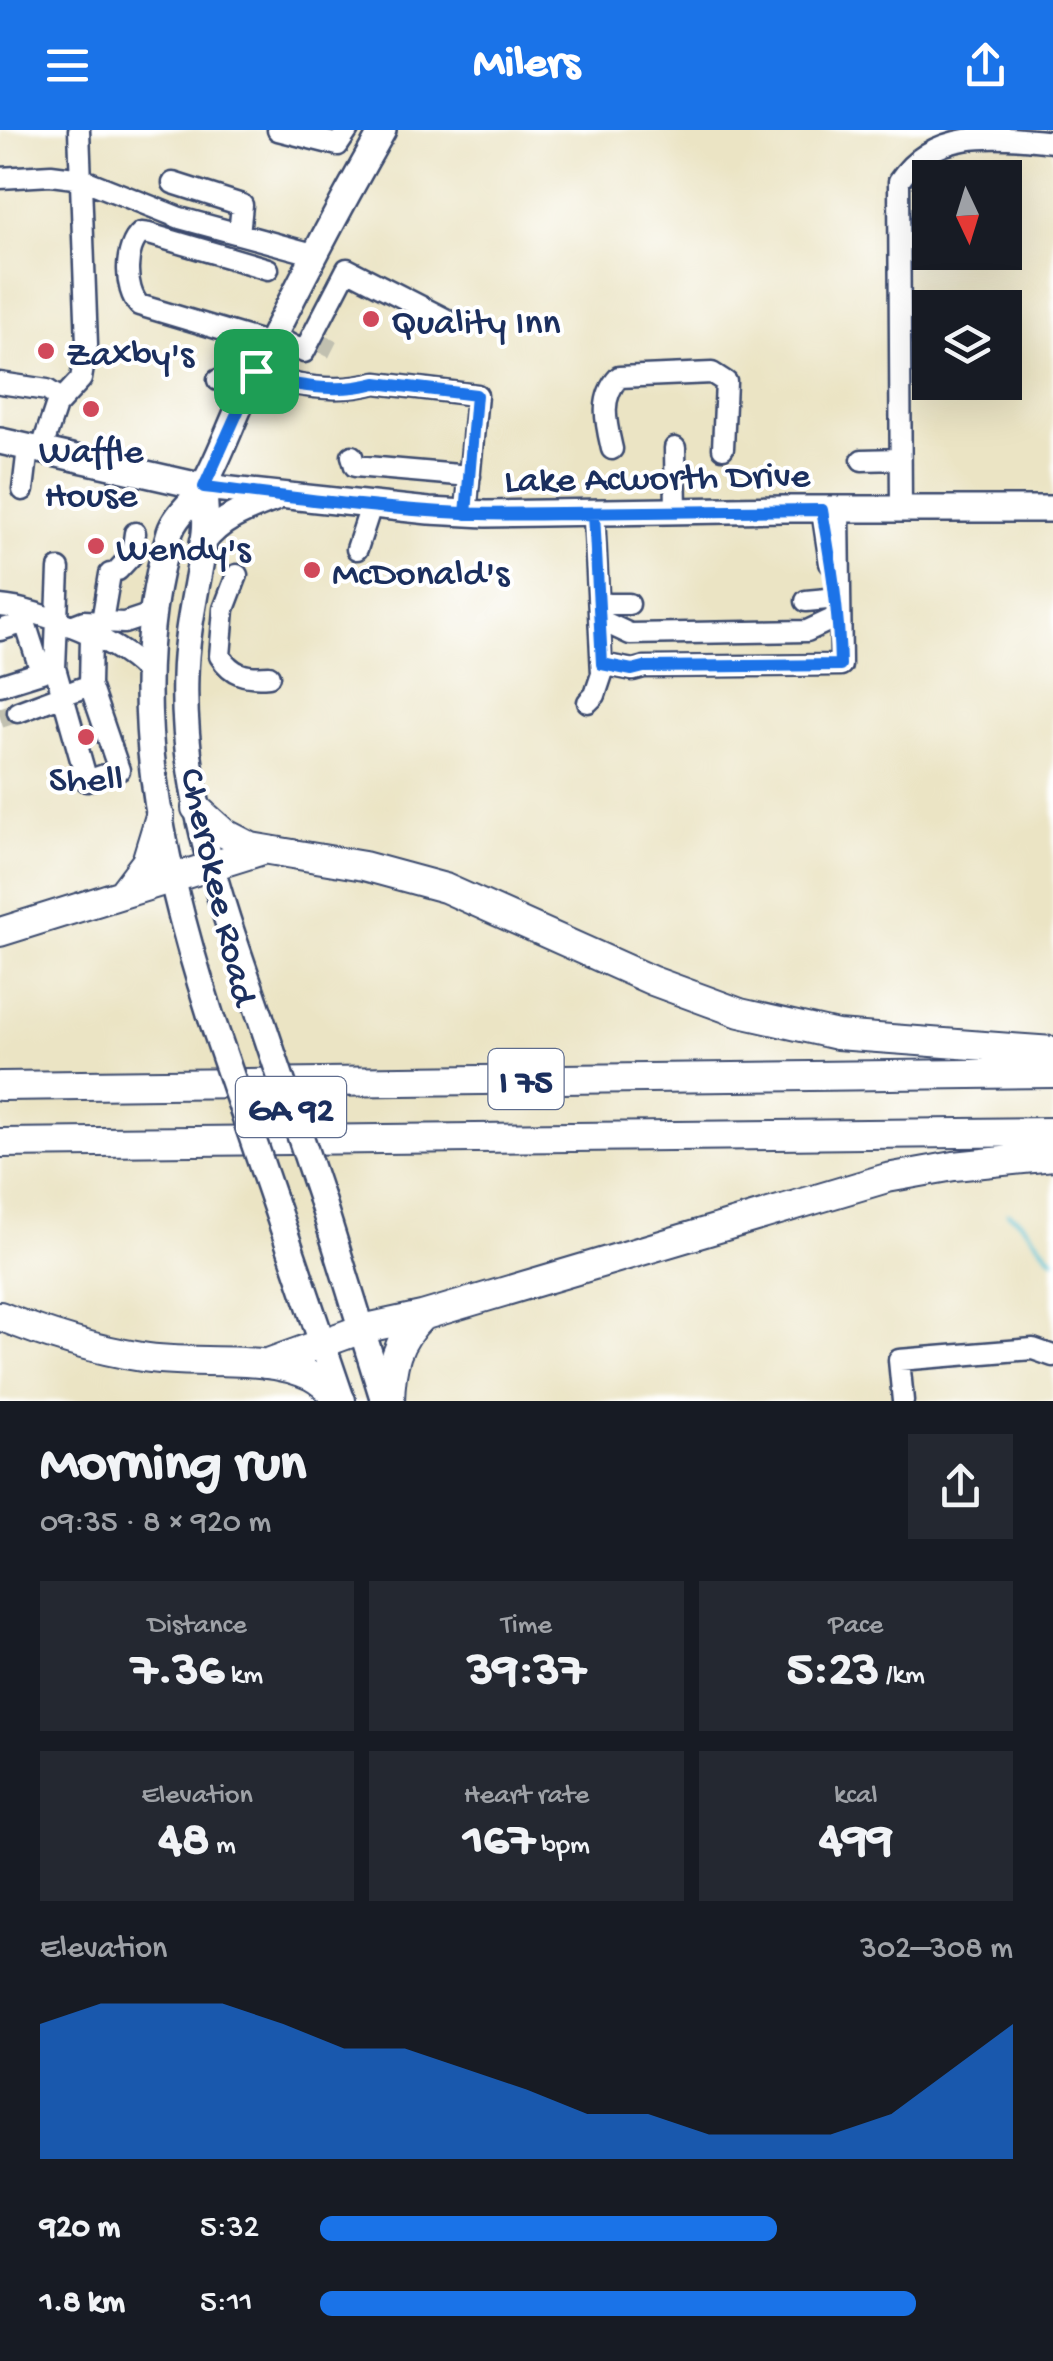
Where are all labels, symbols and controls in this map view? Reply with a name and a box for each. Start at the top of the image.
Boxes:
icon: menu [40,38,95,93]
icon: share [958,38,1013,93]
text: Milers [473,39,580,92]
north arrow [912,160,1022,270]
map controls [912,160,1022,400]
button: layers [912,290,1022,400]
place label: Quality Inn [391,303,561,347]
marker: Quality Inn [360,308,382,330]
pin [214,329,299,414]
place label: Zaxby's [66,335,195,379]
marker: Zaxby's [35,340,57,362]
icon: arrive [229,344,284,399]
marker: Waffle House [80,398,102,420]
place label: Waffle House [39,432,144,520]
street label: Lake Acworth Drive [504,456,811,506]
place label: Wendy's [116,530,252,574]
marker: Wendy's [85,535,107,557]
place label: McDonald's [332,554,510,598]
marker: McDonald's [301,559,323,581]
marker: Shell [75,726,97,748]
place label: Shell [49,760,123,804]
street label: Cherokee Road [167,765,264,1013]
road number: I 75 [488,1049,564,1109]
road number: GA 92 [236,1077,346,1137]
button: share [908,1434,1013,1539]
text: Morning run [40,1435,306,1499]
text: 09:35 · 8 × 920 m [40,1505,271,1543]
text: Distance [148,1610,247,1643]
text: Time [501,1610,552,1643]
text: Pace [828,1610,883,1643]
text: 7.36 [131,1643,224,1702]
text: 39:37 [467,1643,586,1702]
text: 5:23 [787,1643,879,1702]
text: km [224,1660,263,1693]
text: /km [879,1660,925,1693]
text: Elevation [142,1780,253,1813]
text: Heart rate [464,1780,589,1813]
text: kcal [834,1780,878,1813]
text: 48 [158,1813,209,1872]
text: 167 [463,1813,535,1872]
text: 499 [819,1813,893,1872]
text: m [209,1830,236,1863]
text: bpm [535,1830,590,1863]
text: Elevation [40,1931,167,1969]
text: 302–308 m [860,1931,1013,1969]
text: 920 m [40,2210,120,2248]
text: 5:32 [200,2210,259,2248]
text: 1.8 km [40,2285,125,2323]
text: 5:11 [200,2285,253,2323]

